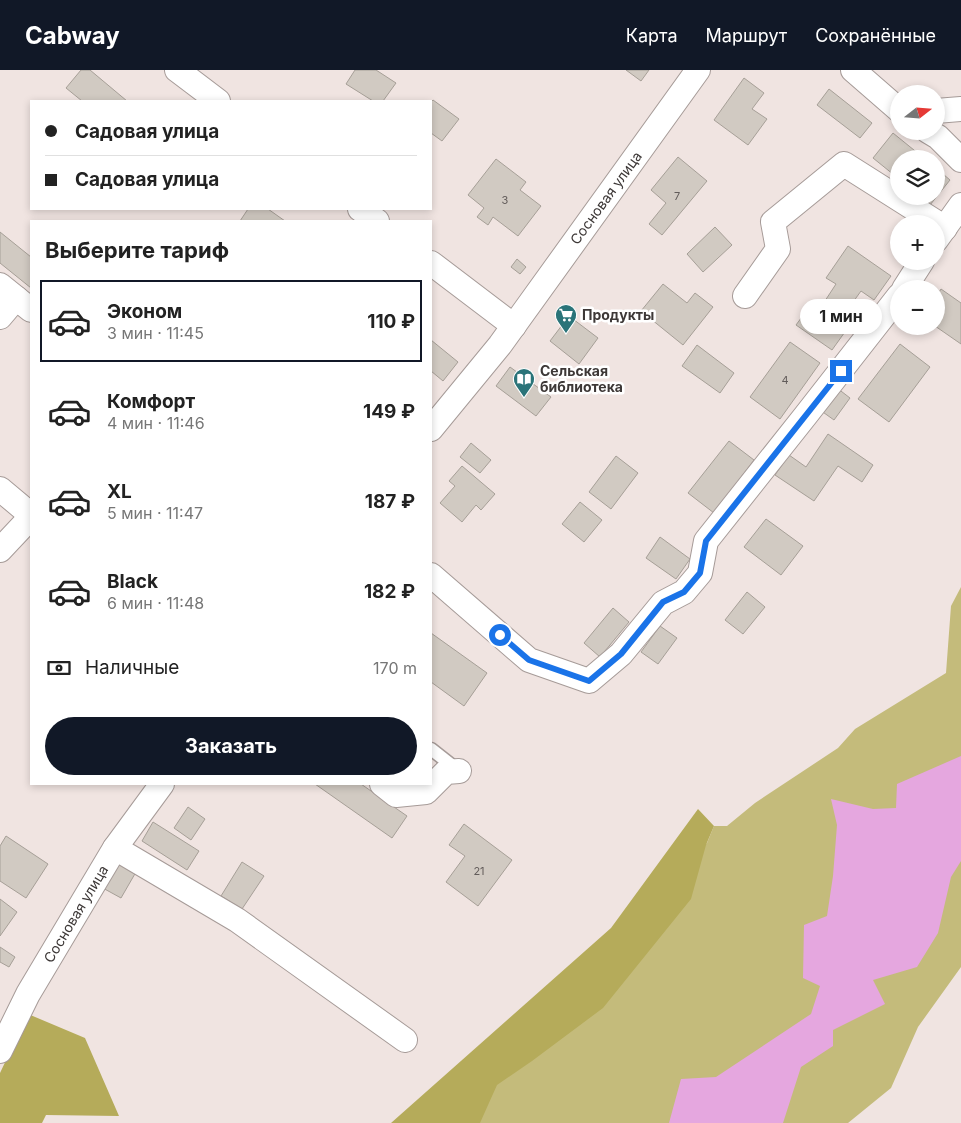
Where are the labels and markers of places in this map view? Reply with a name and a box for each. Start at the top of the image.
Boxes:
supermarket icon: Продукты [554,303,578,334]
place label: Продукты [582,306,654,323]
place label: Сельская библиотека [540,362,623,395]
library icon: Сельская библиотека [512,367,536,398]

